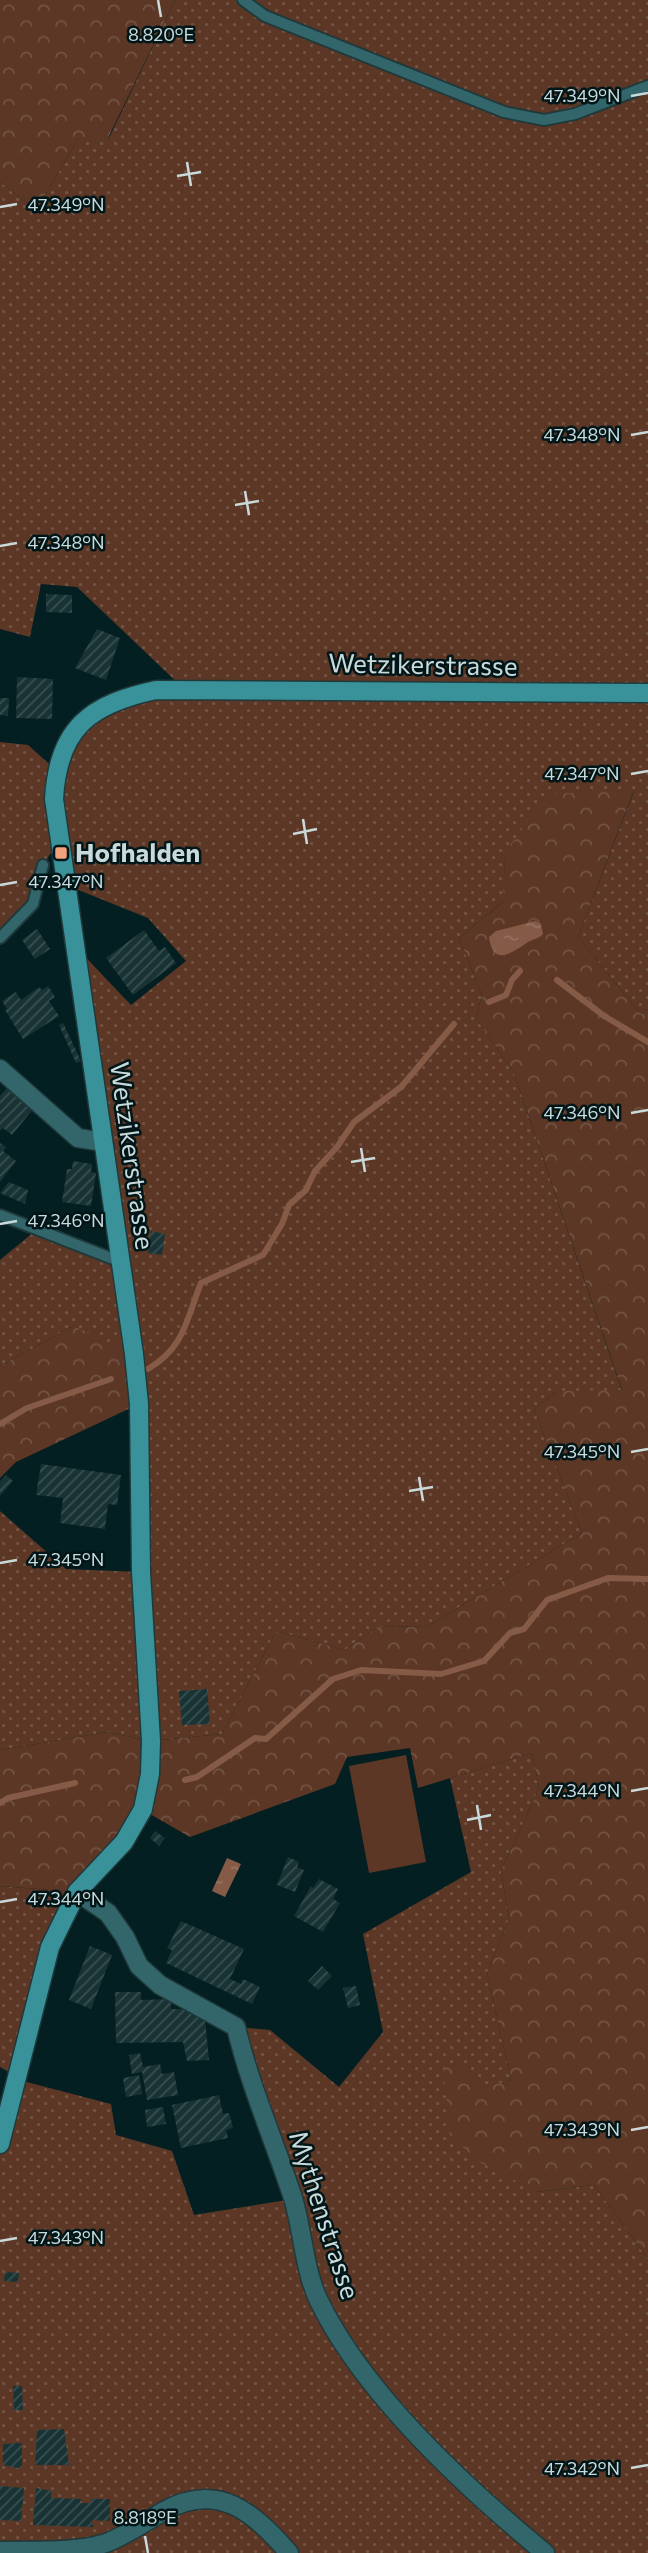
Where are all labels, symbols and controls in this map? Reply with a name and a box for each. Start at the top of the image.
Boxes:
text: 8.820°E [128,23,194,45]
text: 47.349°N [544,84,620,106]
text: 47.349°N [28,193,104,215]
text: 47.348°N [544,423,620,445]
text: 47.348°N [28,531,104,553]
street label: Wetzikerstrasse [328,646,518,681]
text: 47.347°N [544,762,620,784]
place label: Hofhalden [75,836,200,867]
marker: Hofhalden [53,845,69,861]
text: 47.347°N [28,870,104,892]
street label: Wetzikerstrasse [105,1060,162,1252]
text: 47.346°N [544,1101,620,1123]
text: 47.346°N [28,1209,104,1231]
text: 47.345°N [544,1440,620,1462]
text: 47.345°N [28,1548,104,1570]
text: 47.344°N [544,1779,620,1801]
text: 47.344°N [28,1887,104,1909]
text: 47.343°N [544,2118,620,2140]
street label: Mythenstrasse [284,2126,367,2303]
text: 47.343°N [28,2226,104,2248]
text: 47.342°N [544,2457,620,2479]
text: 8.818°E [113,2506,177,2528]

